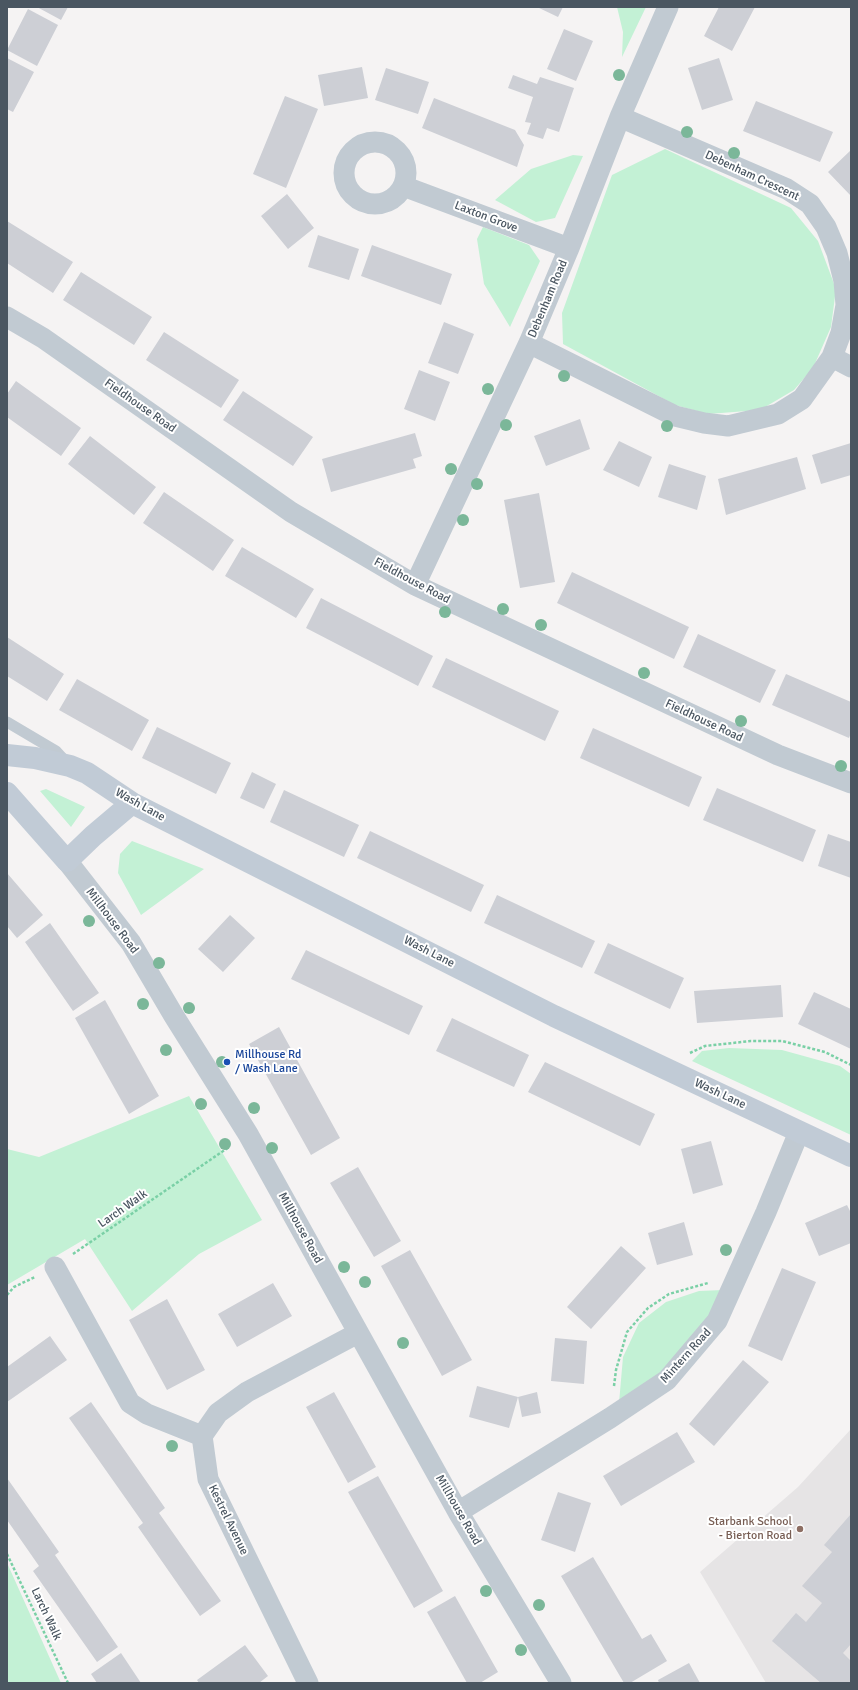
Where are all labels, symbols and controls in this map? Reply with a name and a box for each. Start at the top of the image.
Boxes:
street label: Debenham Crescent [702,148,802,204]
street label: Laxton Grove [452,198,520,236]
street label: Debenham Road [525,258,571,340]
street label: Fieldhouse Road [101,376,179,436]
street label: Fieldhouse Road [371,555,453,607]
street label: Fieldhouse Road [663,697,745,745]
street label: Wash Lane [112,785,168,825]
street label: Millhouse Road [83,885,141,957]
street label: Wash Lane [401,933,457,971]
place label: Millhouse Rd / Wash Lane [235,1048,301,1076]
marker: Millhouse Rd / Wash Lane [222,1057,232,1067]
street label: Wash Lane [692,1076,748,1112]
street label: Larch Walk [96,1187,150,1231]
street label: Millhouse Road [275,1190,325,1266]
street label: Mintern Road [658,1326,714,1386]
street label: Millhouse Road [432,1472,484,1548]
street label: Kestrel Avenue [205,1483,251,1557]
place label: Starbank School - Bierton Road [708,1515,792,1543]
marker: Starbank School - Bierton Road [795,1524,805,1534]
street label: Larch Walk [28,1585,64,1643]

